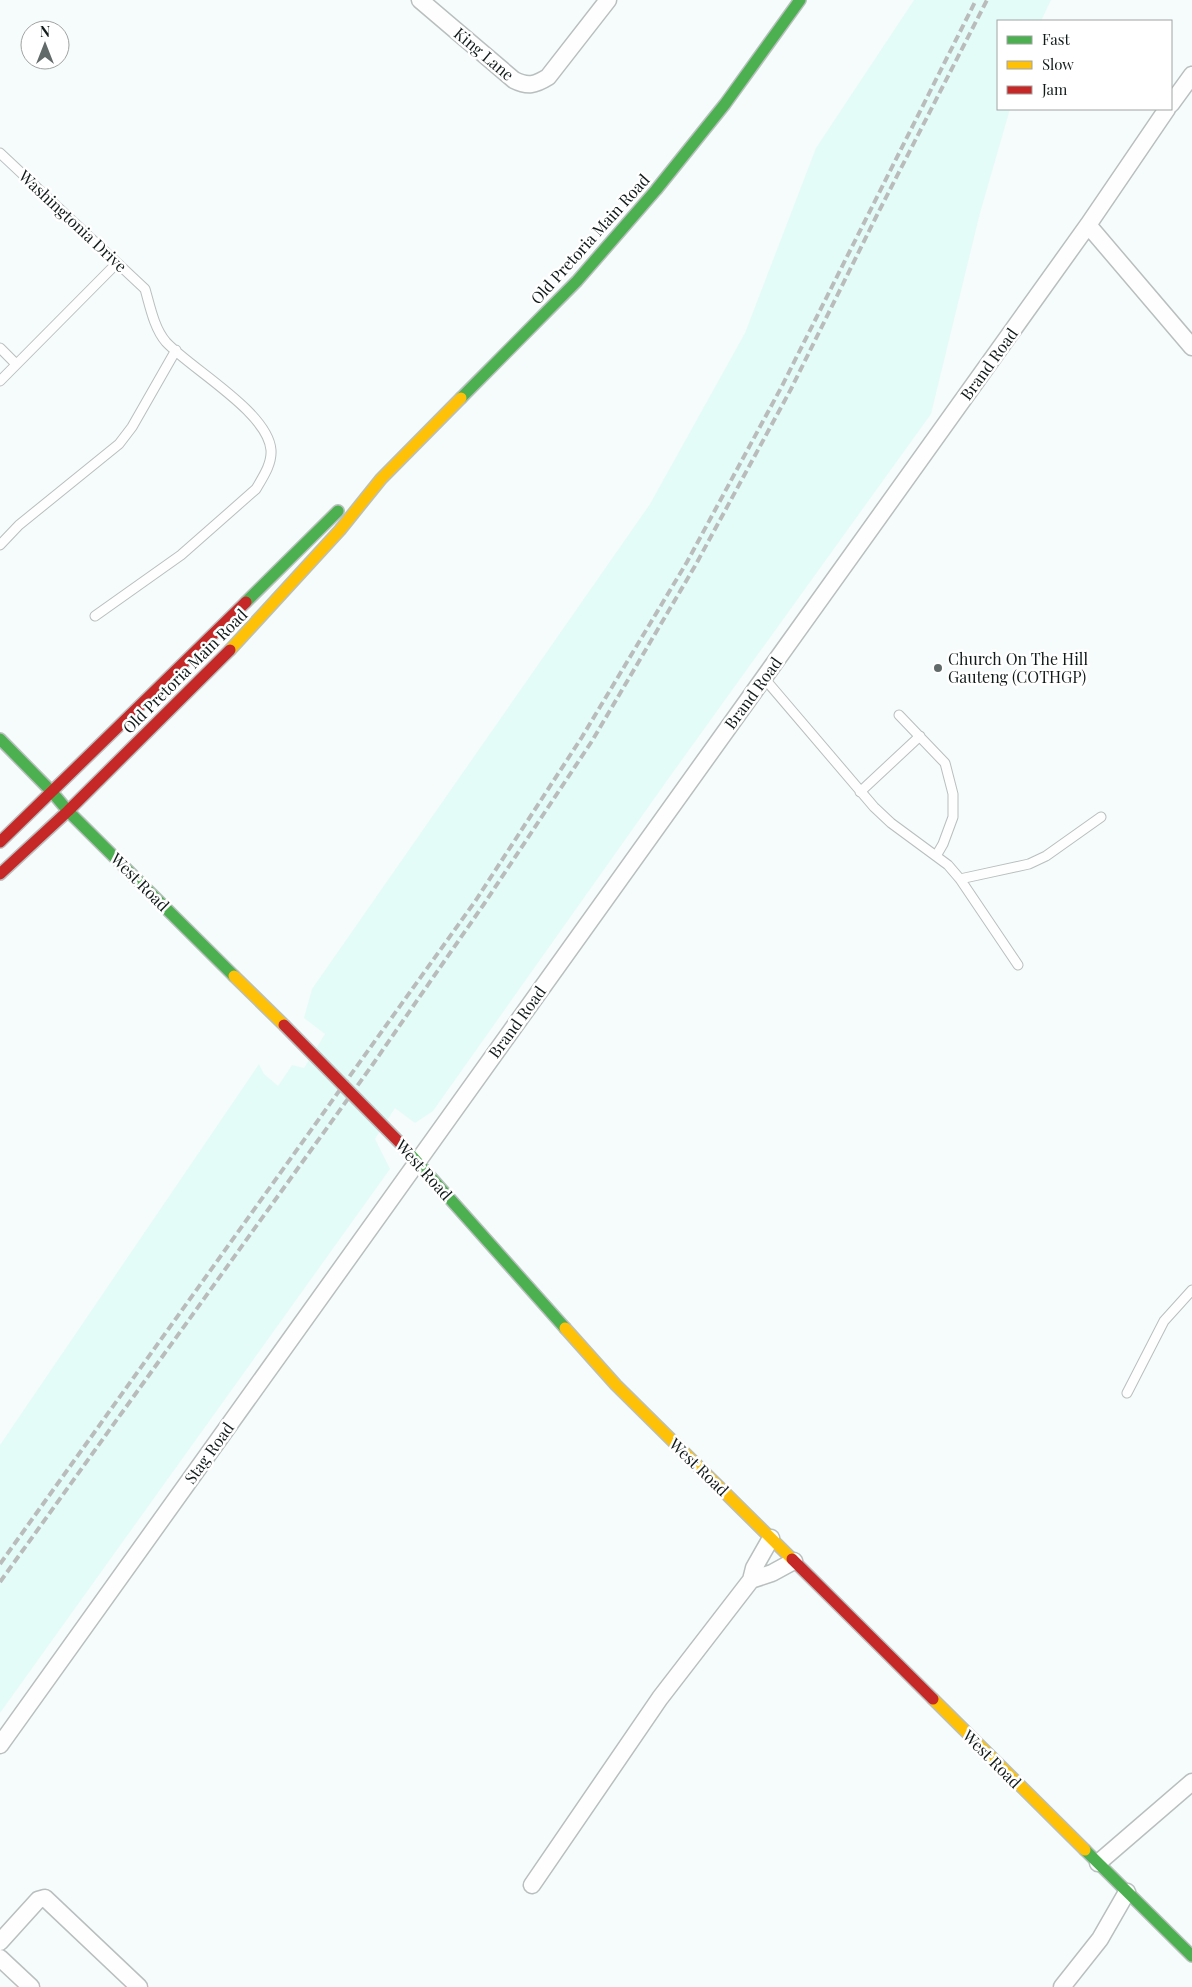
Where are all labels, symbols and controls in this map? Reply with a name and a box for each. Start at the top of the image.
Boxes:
north arrow [20,20,70,70]
legend [997,20,1172,110]
text: N [40,22,50,41]
street label: King Lane [450,22,519,85]
text: Fast [1042,29,1071,49]
text: Slow [1042,54,1074,74]
text: Jam [1041,79,1068,99]
street label: Washingtonia Drive [14,164,132,276]
street label: Old Pretoria Main Road [526,169,654,308]
street label: Brand Road [955,323,1022,404]
street label: Old Pretoria Main Road [118,604,252,738]
place label: Church On The Hill Gauteng (COTHGP) [948,648,1088,687]
street label: Brand Road [719,652,786,733]
marker: Church On The Hill Gauteng (COTHGP) [932,662,944,674]
street label: West Road [106,847,174,915]
street label: Brand Road [483,981,550,1062]
street label: West Road [391,1134,457,1204]
street label: Stag Road [179,1418,238,1488]
street label: West Road [665,1433,733,1500]
street label: West Road [958,1724,1026,1792]

